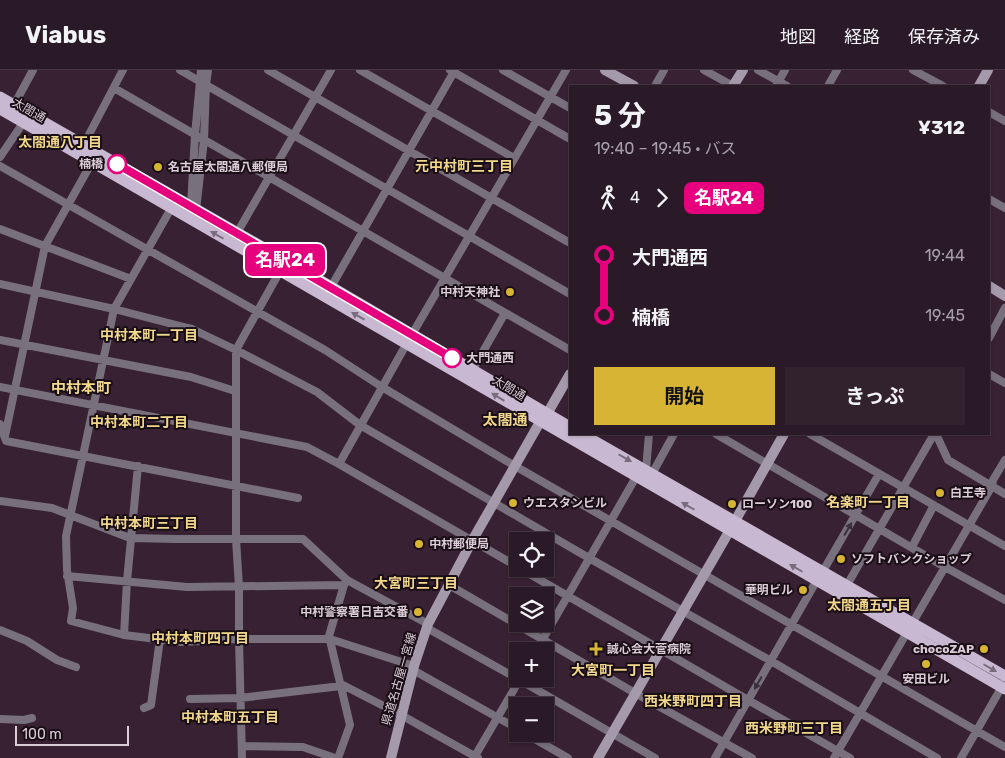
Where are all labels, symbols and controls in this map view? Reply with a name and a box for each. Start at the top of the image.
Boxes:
text: Viabus [25,21,106,49]
text: 地図 [780,26,816,48]
text: 経路 [844,26,880,48]
text: 保存済み [908,26,980,48]
street label: 太閤通 [10,95,48,125]
text: 5 分 [594,99,646,132]
text: ¥312 [918,116,965,139]
district label: 太閤通八丁目 [18,134,102,151]
text: 19:40 – 19:45 · バス [594,139,737,158]
marker: 楠橋 [107,154,127,174]
place label: 楠橋 [79,157,104,171]
district label: 元中村町三丁目 [415,158,513,175]
place label: 名古屋太閤通八郵便局 [168,160,288,174]
marker: 名古屋太閤通八郵便局 [152,161,164,173]
icon: walk [594,184,622,212]
icon: forward [648,184,676,212]
text: 名駅24 [694,187,754,209]
text: 4 [630,188,640,207]
one-way arrow [210,230,224,239]
line badge: 名駅24 [250,244,320,276]
text: 大門通西 [632,246,708,269]
text: 19:44 [925,246,965,265]
text: 名駅24 [255,249,315,271]
place label: 中村天神社 [440,285,500,299]
marker: 中村天神社 [504,286,516,298]
text: 楠橋 [632,306,670,329]
text: 19:45 [925,306,965,325]
one-way arrow [351,311,364,320]
district label: 中村本町一丁目 [100,327,198,344]
marker: 大門通西 [442,348,462,368]
place label: 大門通西 [466,351,514,365]
button: 開始 [594,367,775,425]
button: きっぷ [785,367,965,425]
street label: 太閤通 [490,373,528,403]
district label: 中村本町 [51,379,111,397]
one-way arrow [492,393,505,402]
district label: 太閤通 [482,411,528,429]
district label: 中村本町二丁目 [90,414,188,431]
one-way arrow [617,454,632,462]
place label: 白王寺 [950,486,986,500]
marker: 白王寺 [934,487,946,499]
district label: 名楽町一丁目 [826,494,910,511]
place label: ウエスタンビル [523,496,607,510]
marker: ウエスタンビル [507,497,519,509]
place label: ローソン100 [742,497,812,511]
marker: ローソン100 [726,498,738,510]
one-way arrow [681,502,694,511]
district label: 中村本町三丁目 [100,515,198,532]
one-way arrow [843,523,852,536]
map controls [509,532,554,742]
button: locate [509,532,554,577]
place label: 中村郵便局 [429,537,489,551]
marker: 中村郵便局 [413,538,425,550]
place label: ソフトバンクショップ [851,552,972,566]
marker: ソフトバンクショップ [835,553,847,565]
one-way arrow [790,564,803,573]
district label: 大宮町三丁目 [374,575,458,592]
place label: 華明ビル [745,583,793,597]
marker: 華明ビル [797,584,809,596]
button: layers [509,587,554,632]
district label: 太閤通五丁目 [827,597,911,614]
place label: 中村警察署日吉交番 [300,605,409,619]
marker: 中村警察署日吉交番 [412,606,424,618]
district label: 中村本町四丁目 [151,630,249,647]
street label: 県道名古屋一宮線 [379,631,419,727]
button: + [509,642,554,687]
marker: 誠心会大菅病院 [589,642,603,656]
place label: 誠心会大菅病院 [607,642,691,656]
place label: chocoZAP [913,642,974,656]
marker: chocoZAP [978,643,990,655]
marker: 安田ビル [920,658,932,670]
district label: 大宮町一丁目 [571,662,655,679]
one-way arrow [983,663,996,672]
place label: 安田ビル [902,672,950,686]
one-way arrow [753,676,762,690]
district label: 西米野町四丁目 [644,693,742,710]
button: − [509,697,554,742]
district label: 中村本町五丁目 [181,709,279,726]
district label: 西米野町三丁目 [745,720,843,737]
scale bar [15,723,129,746]
text: 100 m [22,726,62,743]

